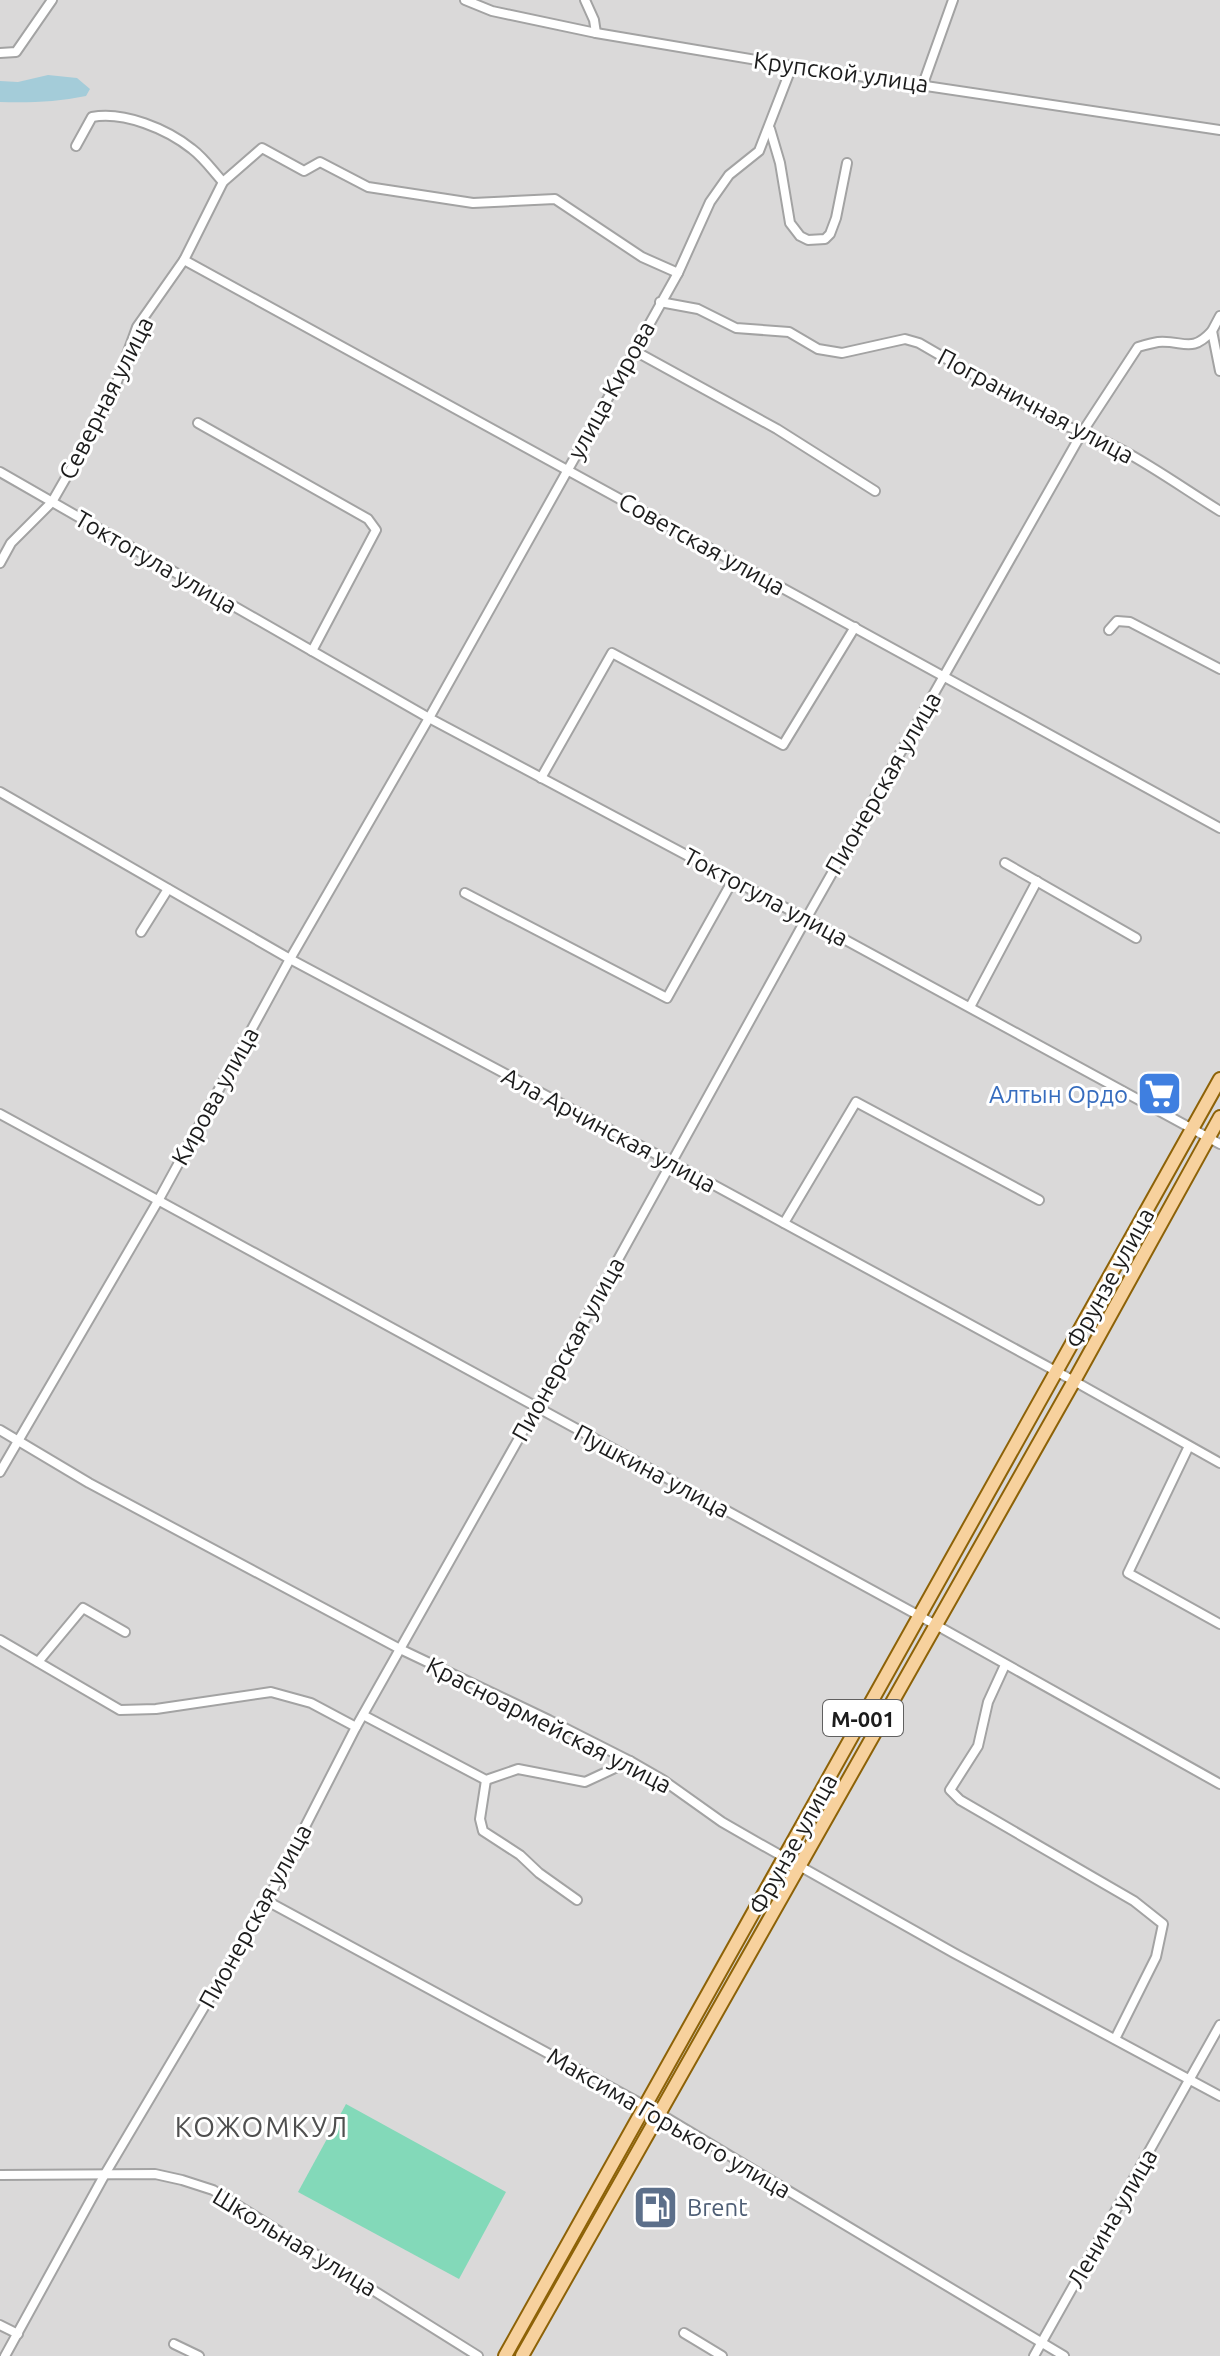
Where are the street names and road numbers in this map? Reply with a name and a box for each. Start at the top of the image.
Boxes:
street label: Крупской улица [752,46,930,98]
street label: Северная улица [53,312,159,484]
street label: улица Кирова [562,316,660,464]
street label: Пограничная улица [933,343,1139,469]
street label: Советская улица [614,487,790,601]
street label: Токтогула улица [70,505,242,619]
street label: Пионерская улица [820,687,946,879]
street label: Токтогула улица [679,842,853,952]
street label: Кирова улица [166,1022,264,1170]
street label: Ала Арчинская улица [497,1062,721,1198]
street label: Фрунзе улица [1060,1203,1160,1353]
street label: Пионерская улица [506,1252,630,1446]
street label: Пушкина улица [570,1419,734,1523]
street label: Красноармейская улица [422,1651,676,1799]
road number: M-001 [823,1700,903,1736]
street label: Фрунзе улица [743,1769,843,1919]
street label: Пионерская улица [193,1819,317,2013]
street label: Максима Горького улица [542,2042,796,2204]
street label: Ленина улица [1061,2144,1163,2292]
street label: Школьная улица [208,2182,382,2302]

